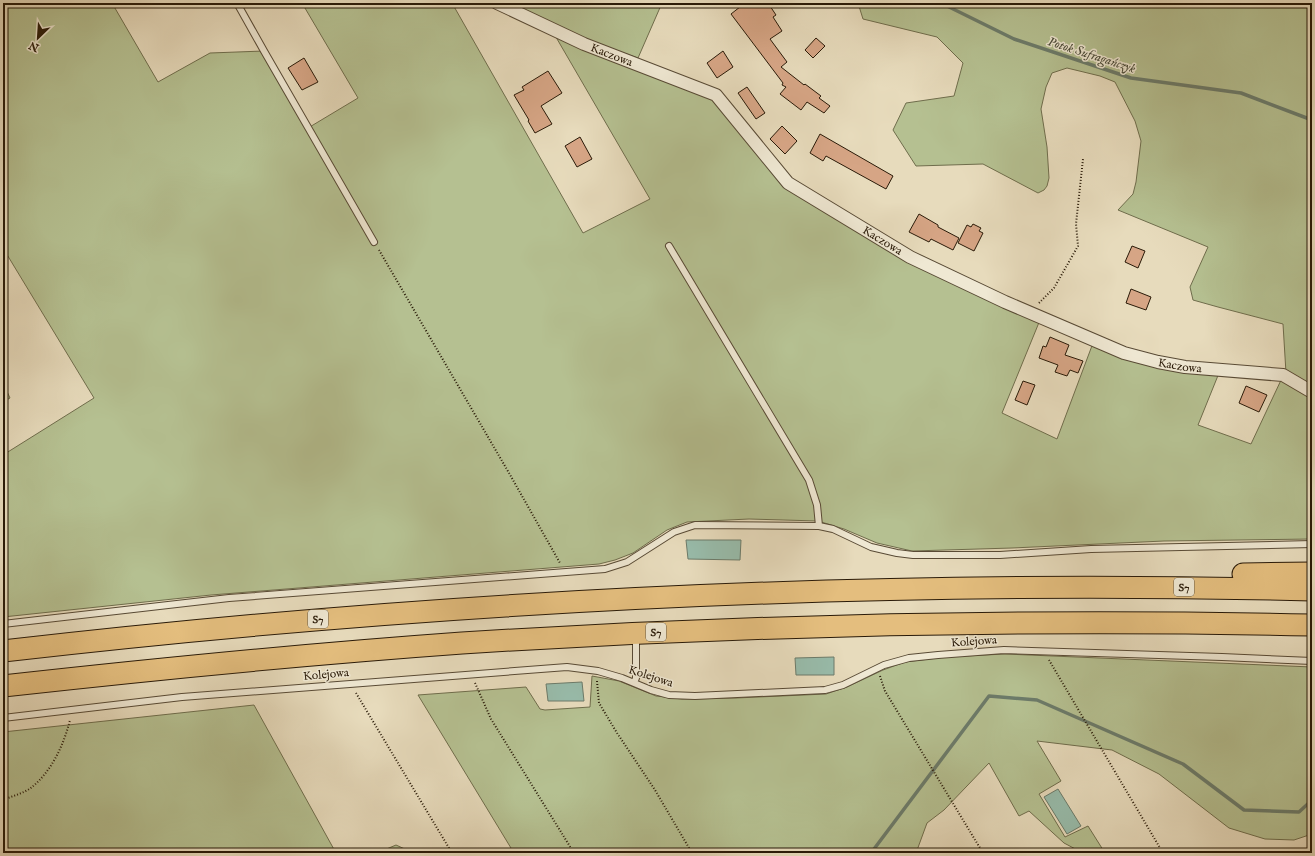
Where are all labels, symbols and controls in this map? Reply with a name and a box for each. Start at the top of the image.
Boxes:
north arrow [18,18,58,58]
water label: Potok Sufragańczyk [1045,33,1138,79]
text: N [26,38,42,55]
street label: Kaczowa [588,40,636,70]
street label: Kaczowa [860,223,906,259]
street label: Kaczowa [1157,355,1203,376]
road number: S7 [1174,578,1194,596]
road number: S7 [308,610,328,628]
road number: S7 [646,623,666,641]
street label: Kolejowa [951,632,998,651]
street label: Kolejowa [627,662,676,691]
street label: Kolejowa [302,665,350,684]

